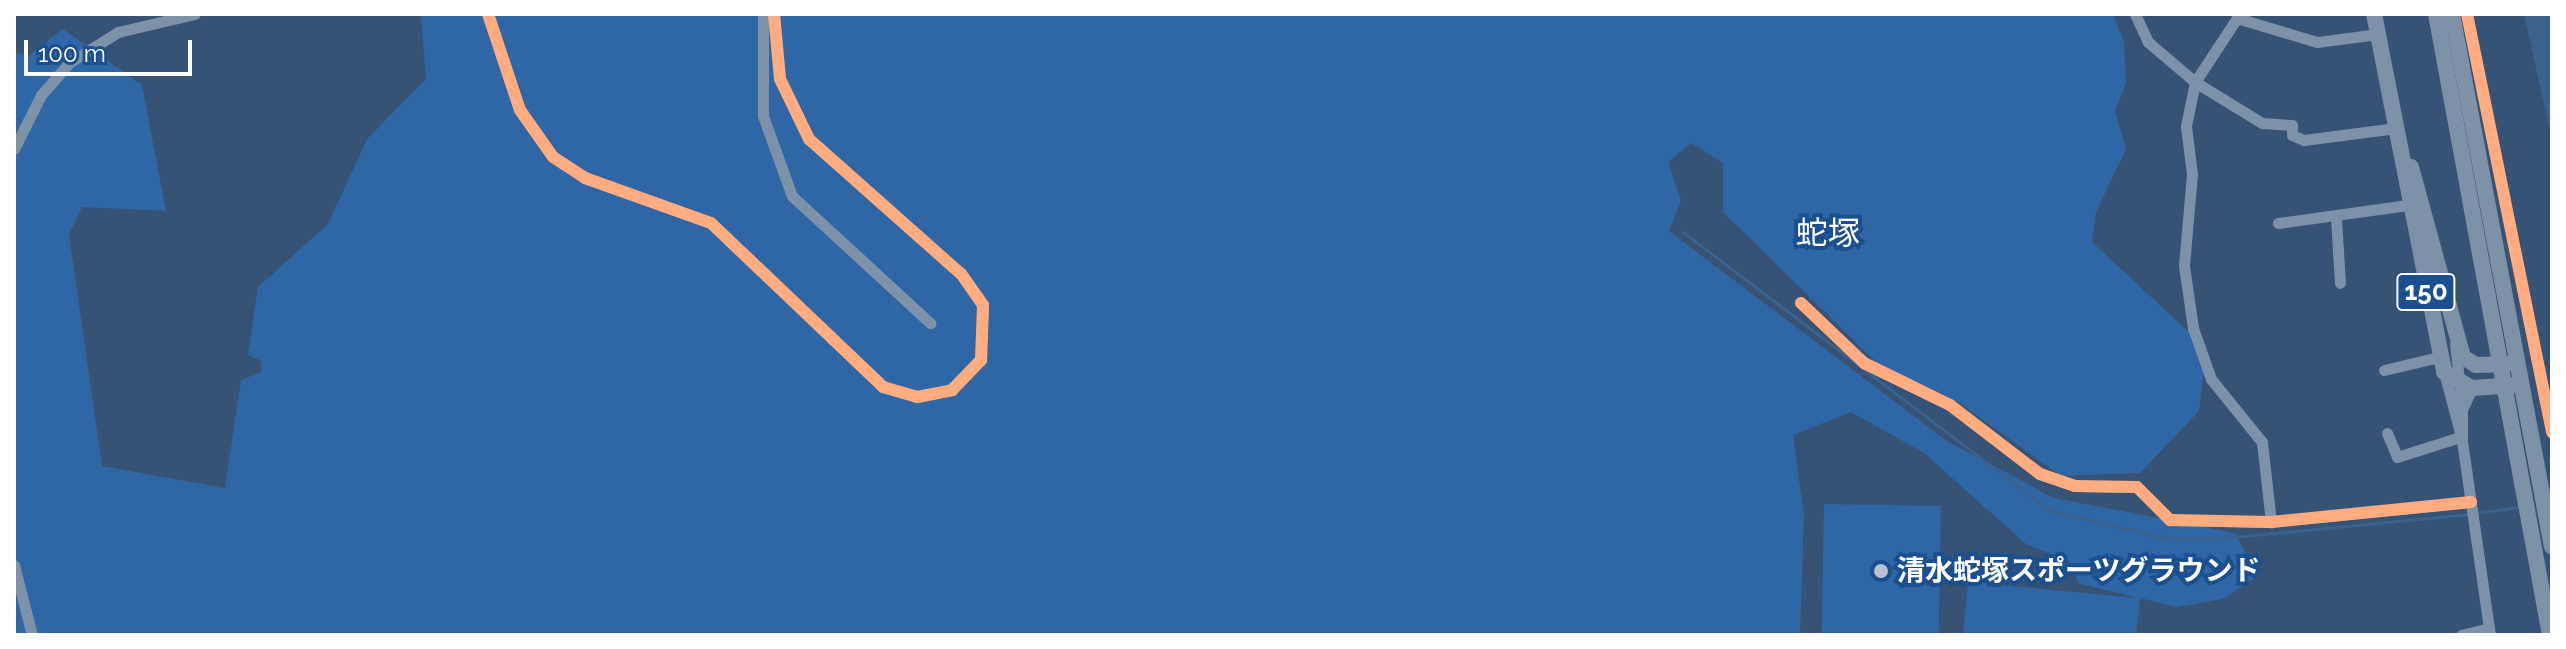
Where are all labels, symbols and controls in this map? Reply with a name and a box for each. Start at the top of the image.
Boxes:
scale bar [28,24,196,74]
text: 100 m [38,39,106,68]
district label: 蛇塚 [1796,214,1860,252]
road number: 150 [2396,270,2456,314]
place label: 清水蛇塚スポーツグラウンド [1897,554,2261,588]
marker: 清水蛇塚スポーツグラウンド [1872,562,1890,580]

